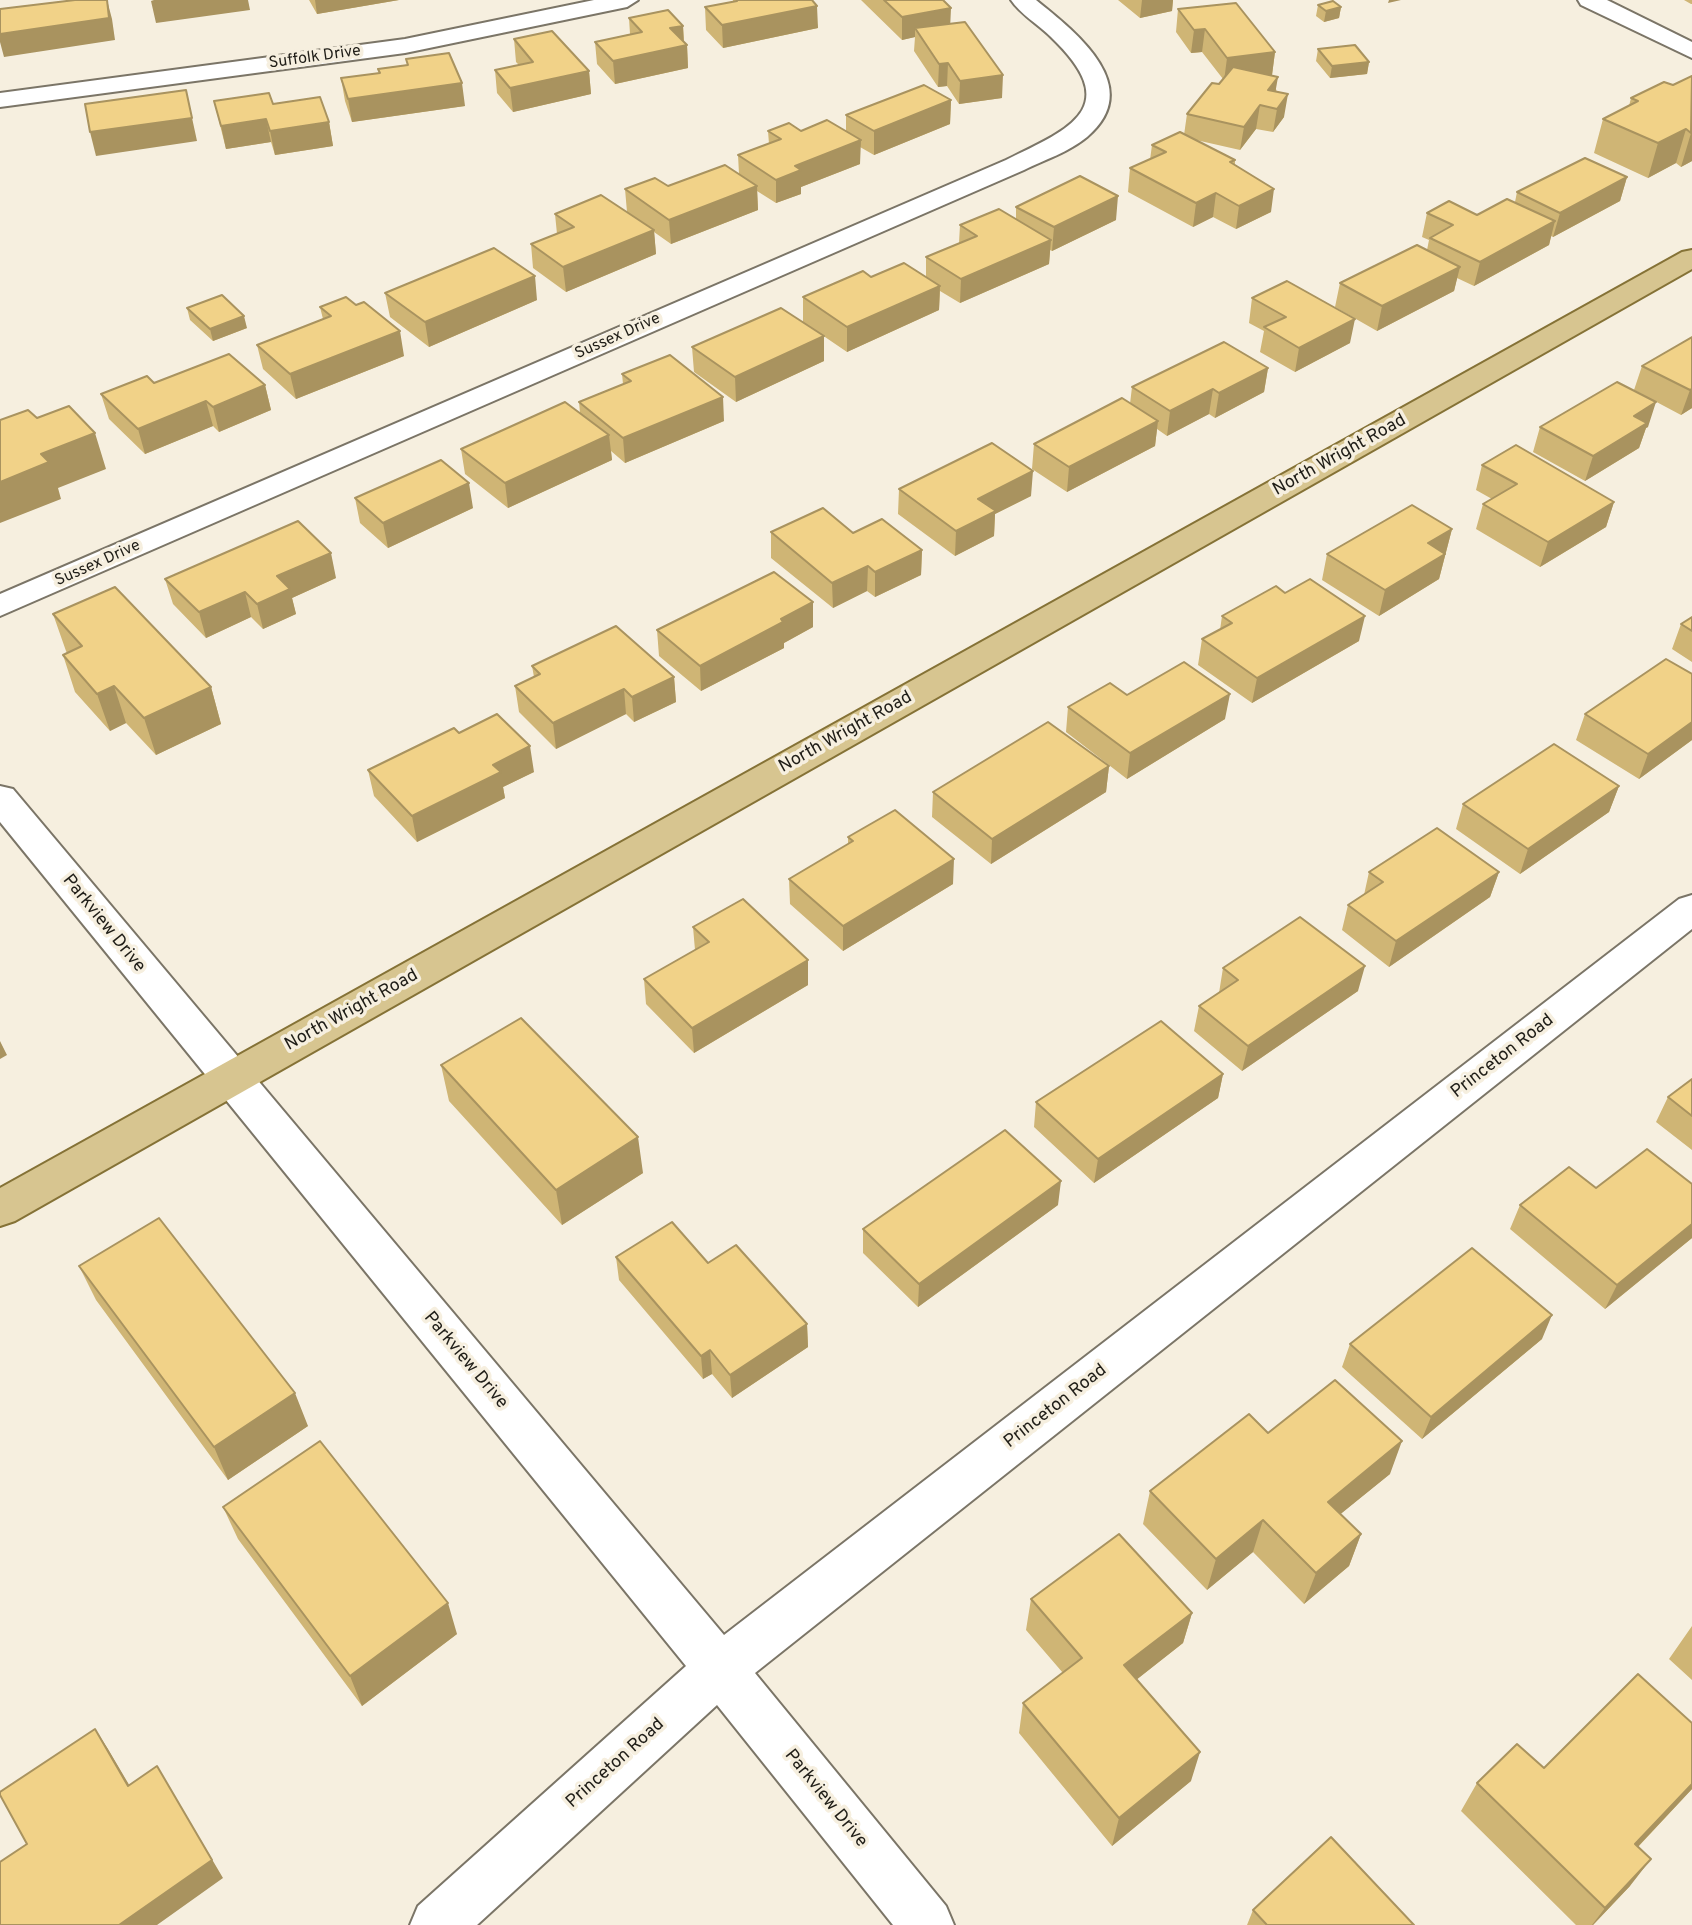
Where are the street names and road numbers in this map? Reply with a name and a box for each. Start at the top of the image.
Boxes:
street label: Suffolk Drive [268,42,362,74]
street label: Sussex Drive [572,310,664,364]
street label: North Wright Road [1270,410,1410,502]
street label: Sussex Drive [52,537,144,591]
street label: North Wright Road [776,687,916,779]
street label: Parkview Drive [57,871,149,977]
street label: North Wright Road [282,965,422,1057]
street label: Princeton Road [1447,1010,1559,1104]
street label: Parkview Drive [418,1308,512,1414]
street label: Princeton Road [1000,1360,1112,1454]
street label: Princeton Road [563,1714,669,1814]
street label: Parkview Drive [779,1746,871,1852]

